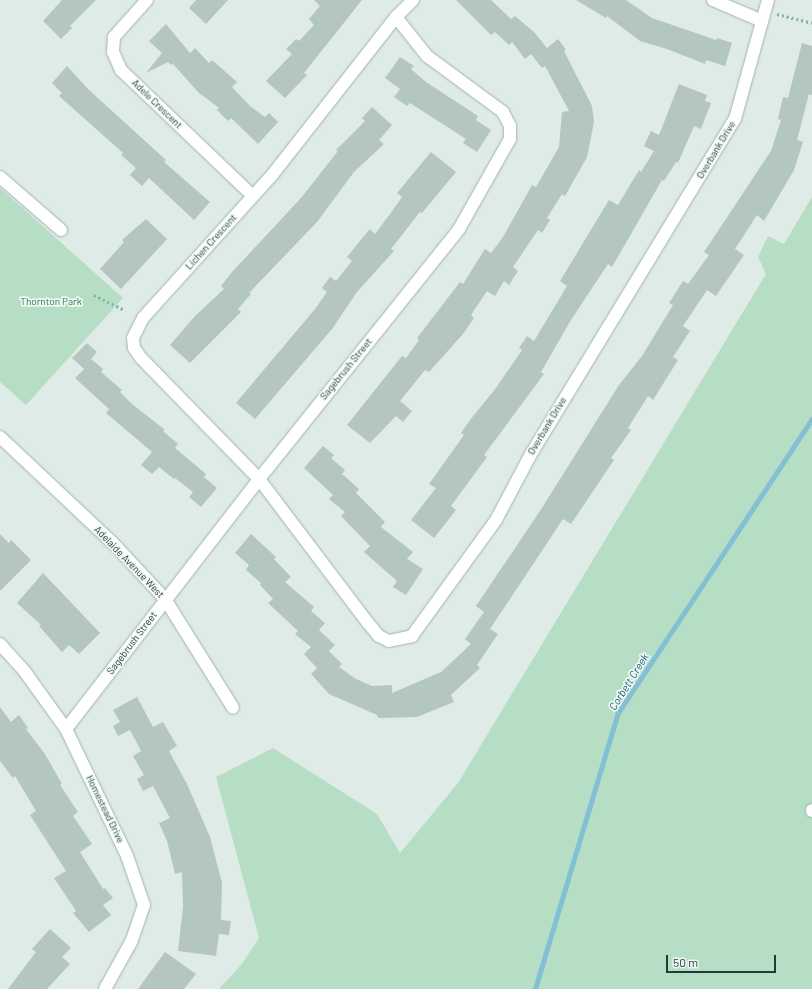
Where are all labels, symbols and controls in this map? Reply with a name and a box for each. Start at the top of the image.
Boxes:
street label: Adele Crescent [129,77,185,131]
street label: Overbank Drive [694,119,738,181]
street label: Lichen Crescent [183,212,239,272]
park label: Thornton Park [20,296,82,308]
street label: Sagebrush Street [318,336,374,402]
street label: Overbank Drive [525,395,569,457]
street label: Adelaide Avenue West [92,524,166,600]
street label: Sagebrush Street [104,609,160,677]
water label: Corbett Creek [606,651,652,713]
street label: Homestead Drive [83,773,127,845]
scale bar [668,947,778,973]
text: 50 m [673,955,698,969]

